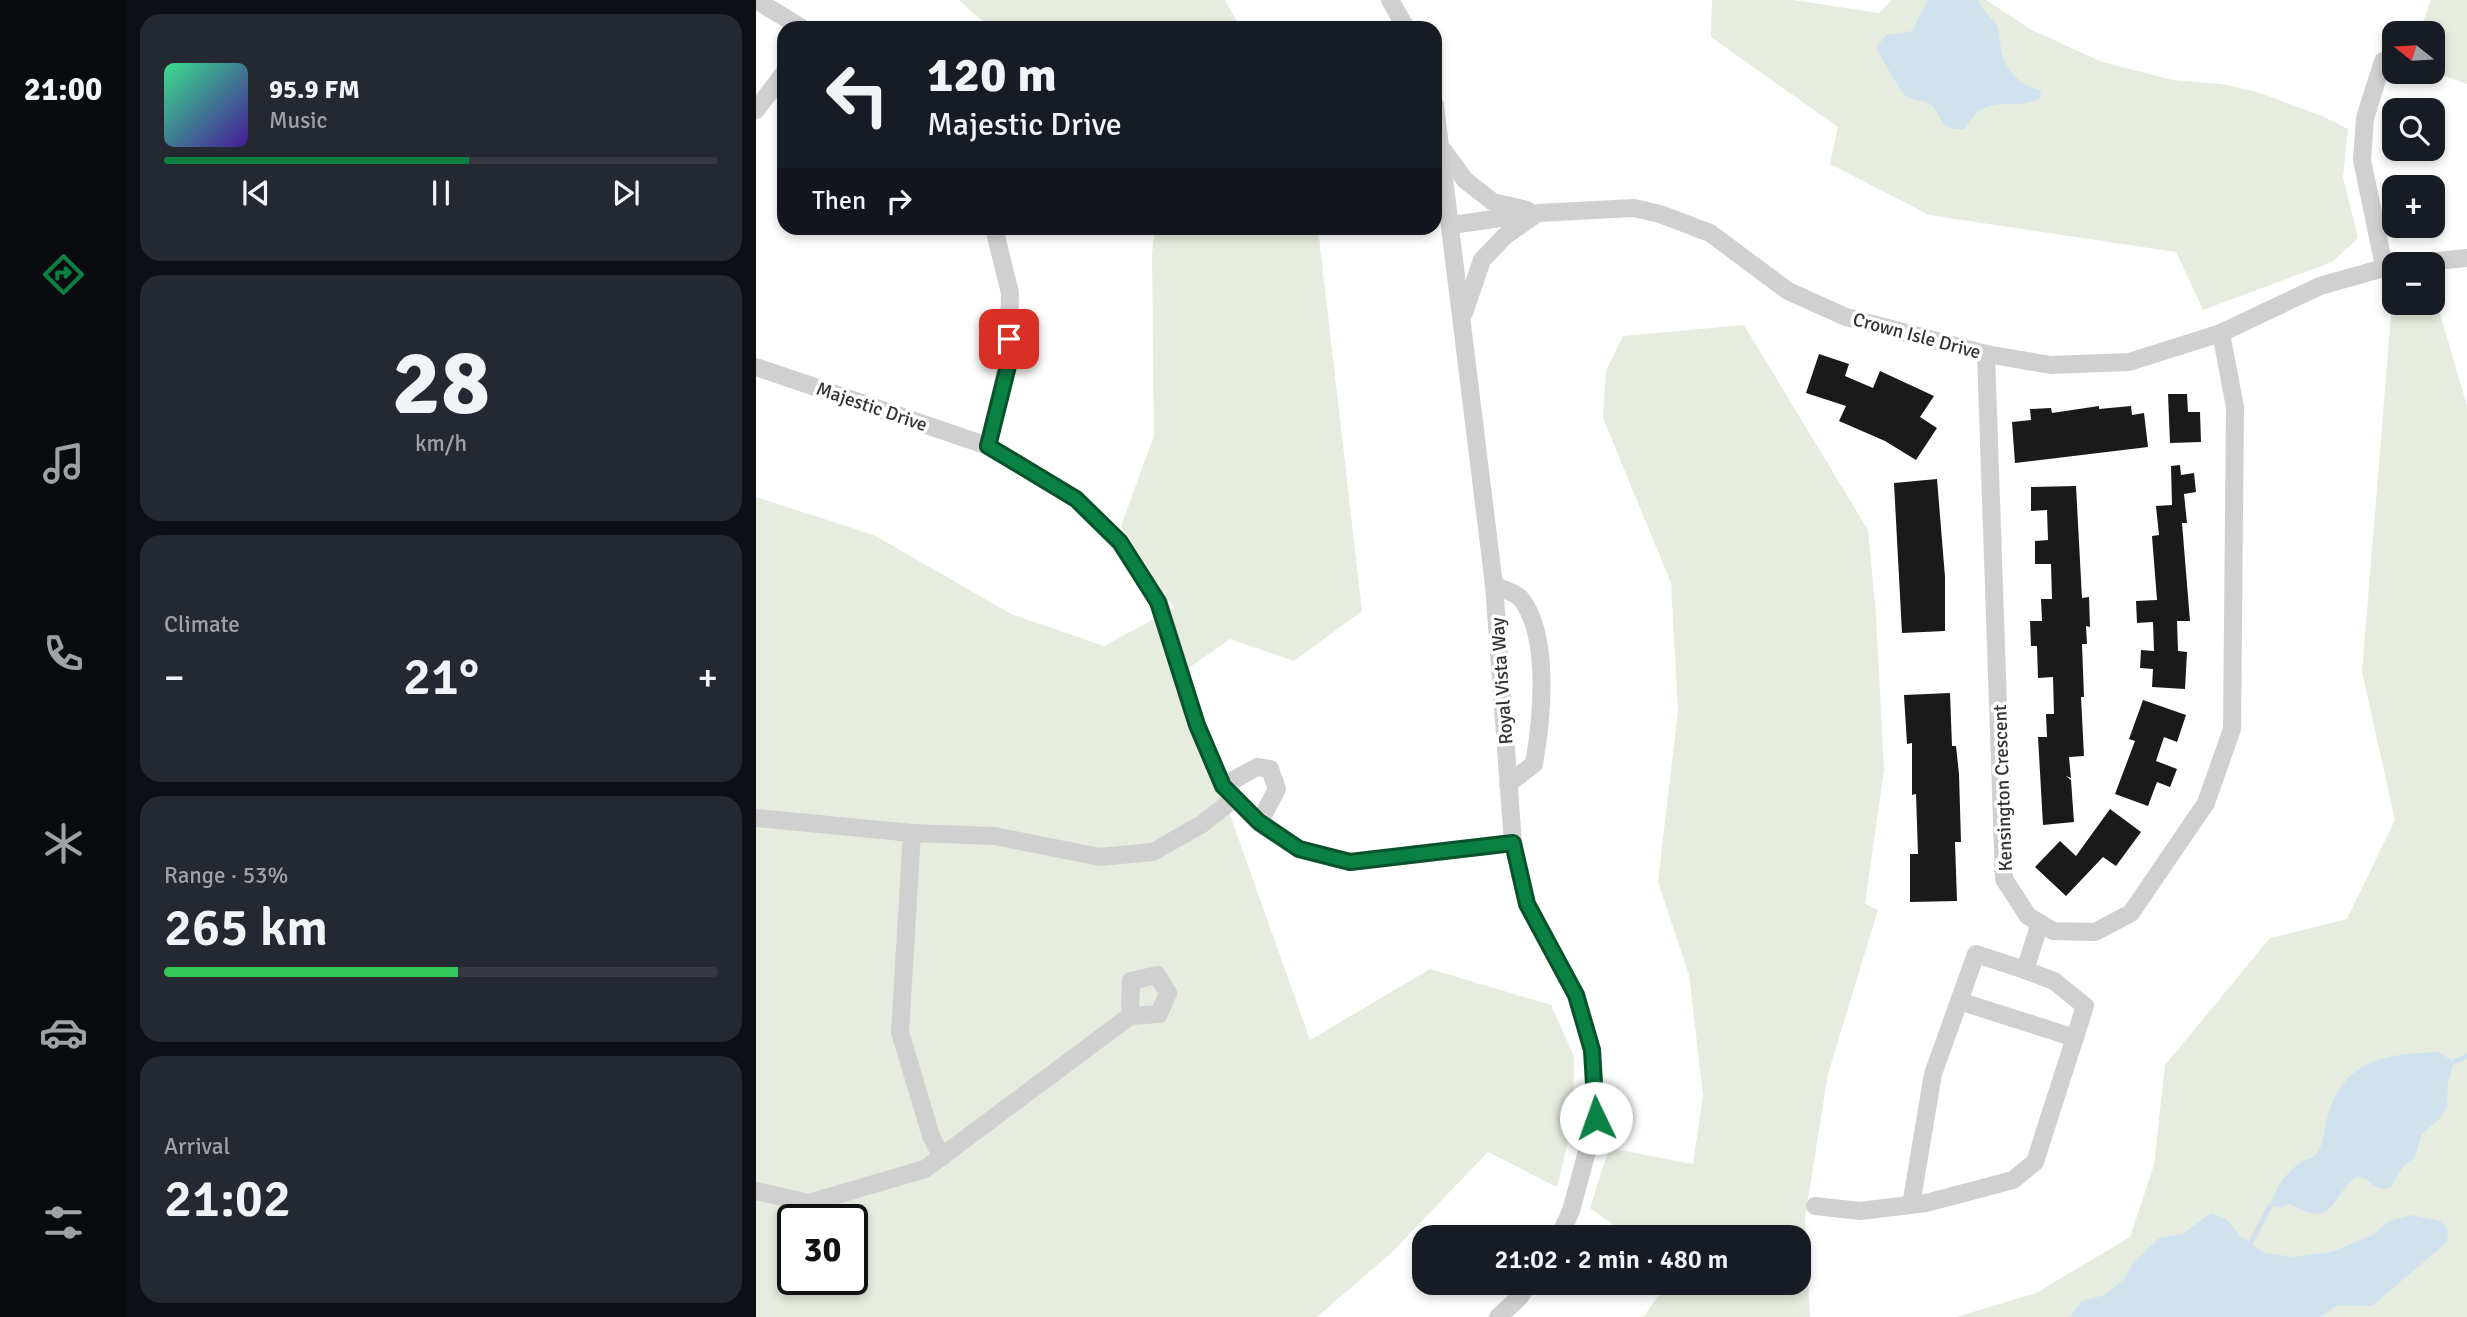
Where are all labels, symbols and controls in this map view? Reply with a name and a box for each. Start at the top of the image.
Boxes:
north arrow [2382,21,2445,84]
map controls [2382,21,2445,315]
text: 120 m [927,45,1057,105]
icon: left [812,49,903,140]
text: 21:00 [24,70,102,109]
text: 95.9 FM [269,74,360,106]
button: search [2382,98,2445,161]
text: Majestic Drive [927,105,1122,144]
text: Music [269,106,327,135]
icon: previous [237,174,275,212]
icon: pause [422,174,460,212]
icon: next [607,174,645,212]
button: + [2382,175,2445,238]
icon: right [880,182,918,220]
text: Then [812,185,866,217]
icon: directions [39,250,88,299]
button: − [2382,252,2445,315]
street label: Crown Isle Drive [1850,307,1983,365]
pin [979,309,1039,369]
icon: arrive [990,320,1028,358]
text: 28 [392,327,490,440]
street label: Majestic Drive [813,377,930,437]
text: km/h [415,429,467,458]
icon: music [39,439,88,488]
text: Climate [164,610,240,639]
street label: Royal Vista Way [1486,616,1518,745]
icon: phone [39,629,88,678]
text: 21° [403,645,479,709]
text: − [164,654,185,701]
text: + [697,654,718,701]
street label: Kensington Crescent [1988,704,2018,872]
icon: climate [39,819,88,868]
text: Range · 53% [164,861,288,890]
text: 265 km [164,896,328,960]
icon: car [39,1008,88,1057]
position arrow [1559,1081,1633,1155]
text: Arrival [164,1132,230,1161]
text: 21:02 [164,1167,291,1231]
icon: filters [39,1198,88,1247]
speed limit sign: 30 [777,1204,868,1295]
text: 21:02 · 2 min · 480 m [1495,1244,1728,1276]

